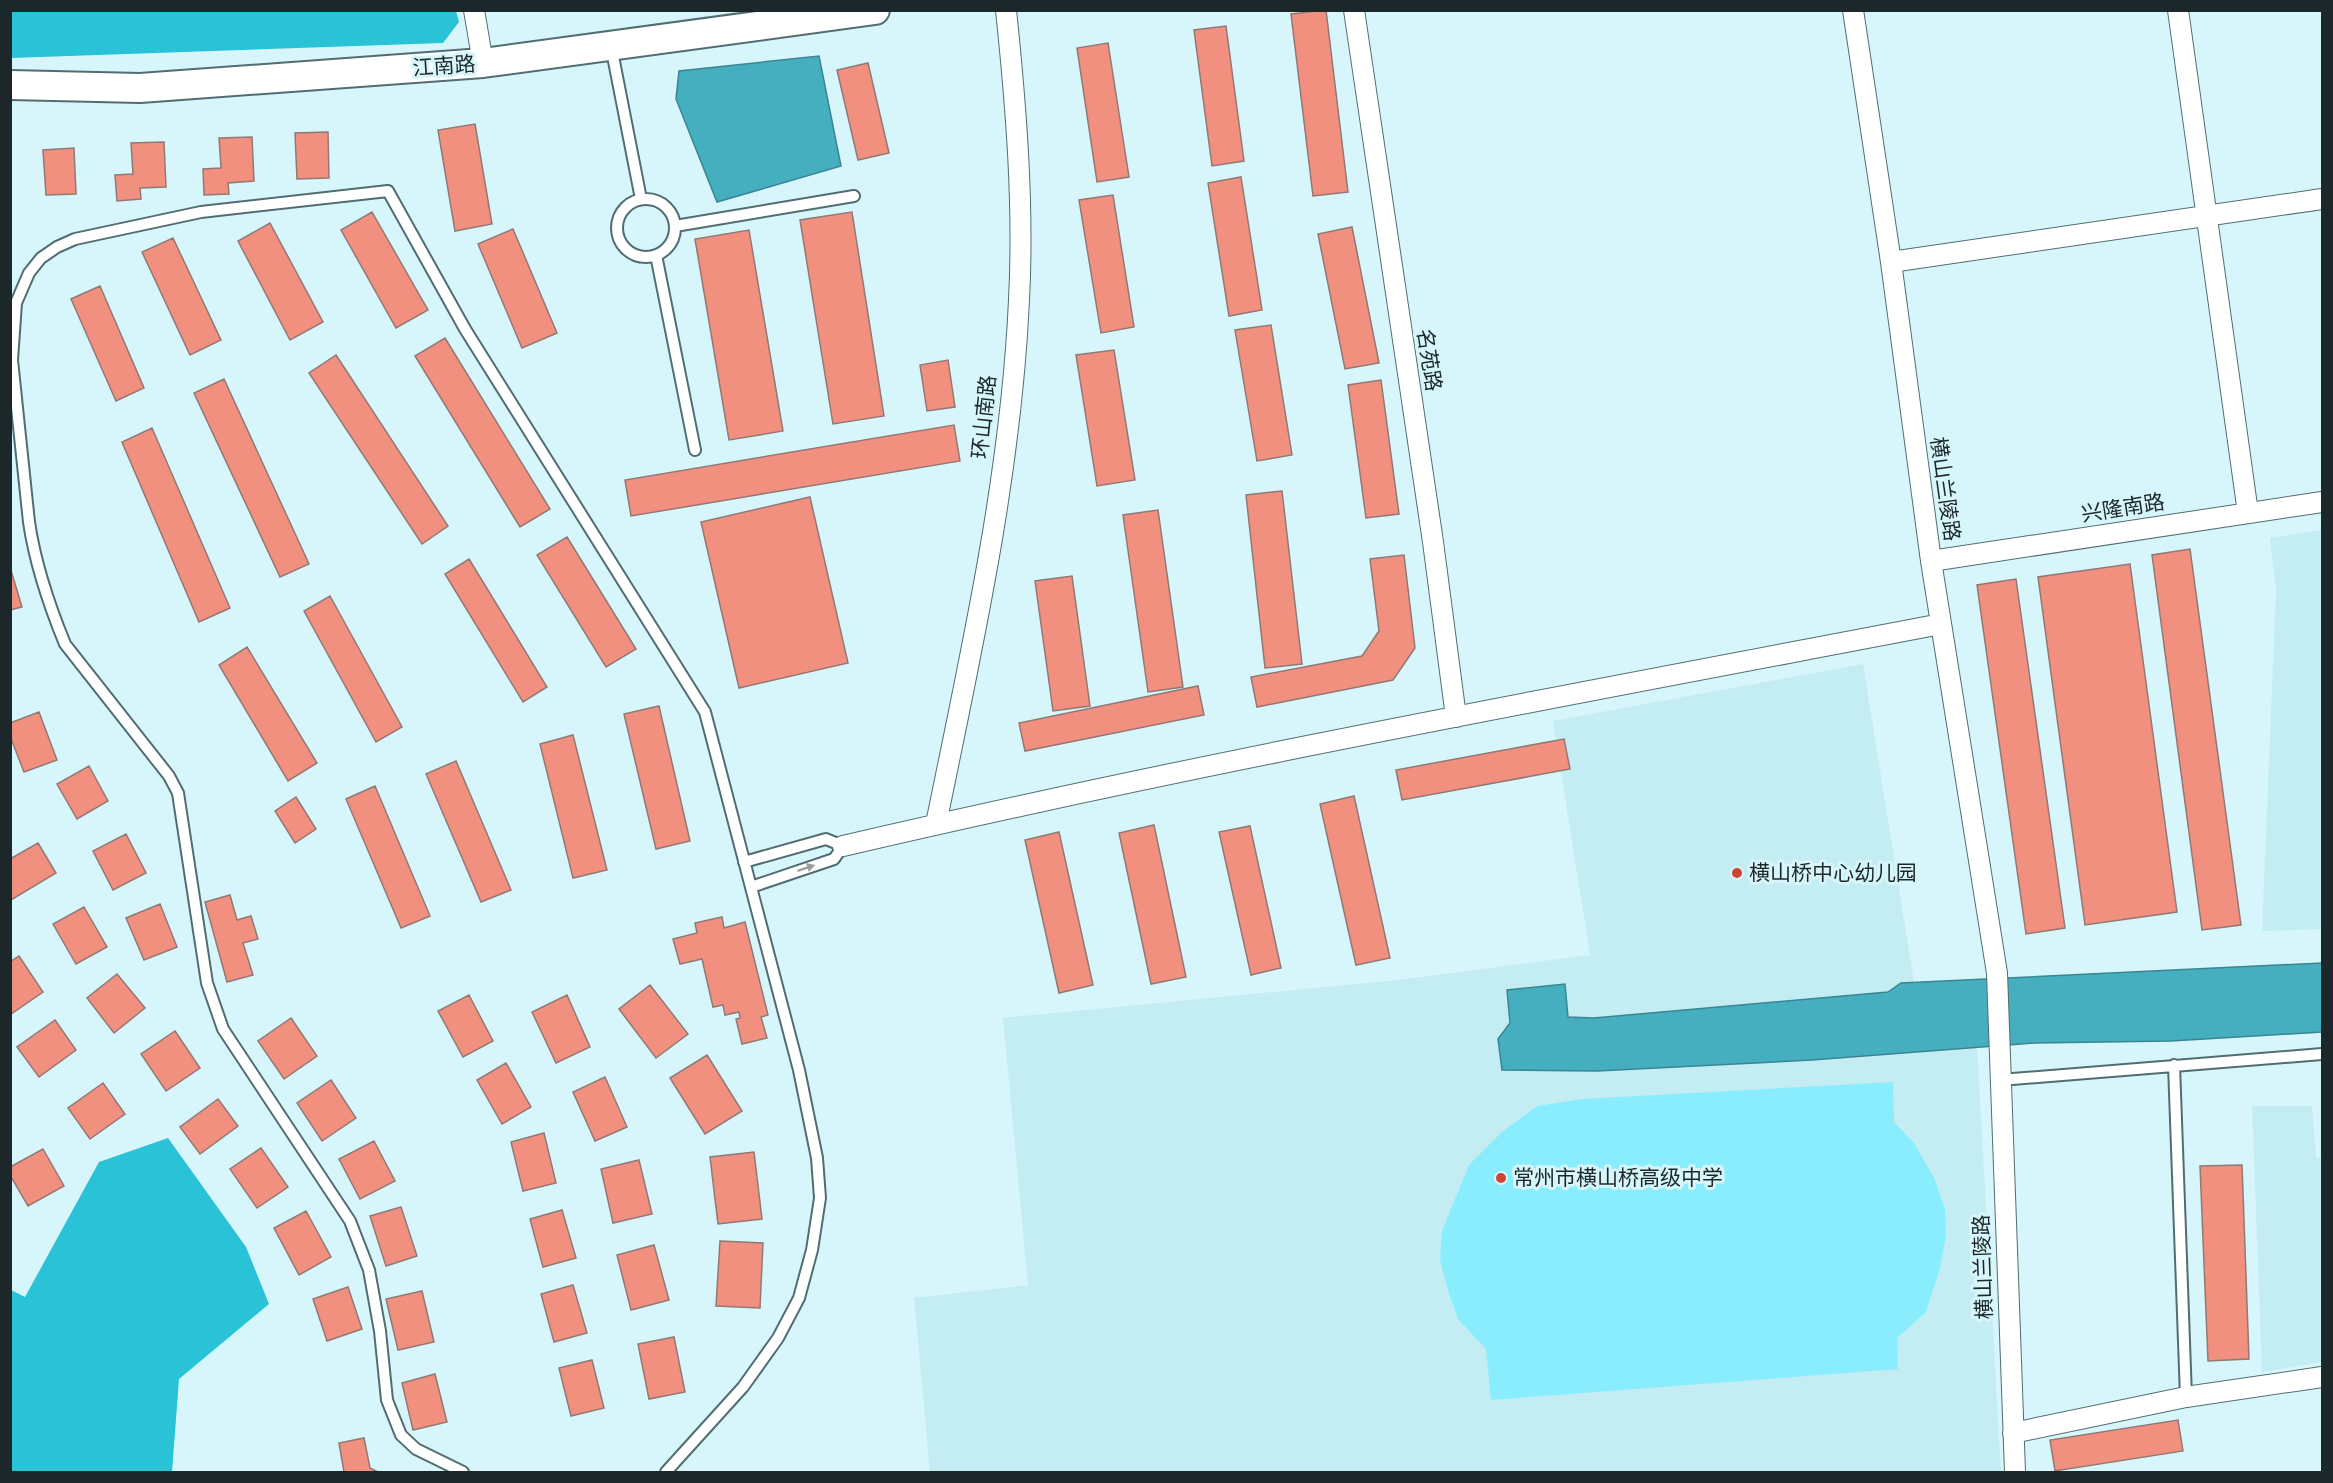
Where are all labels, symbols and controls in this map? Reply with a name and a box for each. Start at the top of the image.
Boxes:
street label: 江南路 [412,52,476,80]
street label: 名苑路 [1412,327,1446,393]
street label: 环山南路 [968,374,1000,460]
street label: 横山兰陵路 [1926,435,1964,543]
street label: 兴隆南路 [2080,490,2166,526]
place label: 横山桥中心幼儿园 [1749,861,1917,885]
one-way arrow [797,863,815,873]
marker: 横山桥中心幼儿园 [1730,866,1744,880]
place label: 常州市横山桥高级中学 [1513,1166,1723,1190]
marker: 常州市横山桥高级中学 [1494,1171,1508,1185]
street label: 横山兰陵路 [1969,1214,1997,1320]

